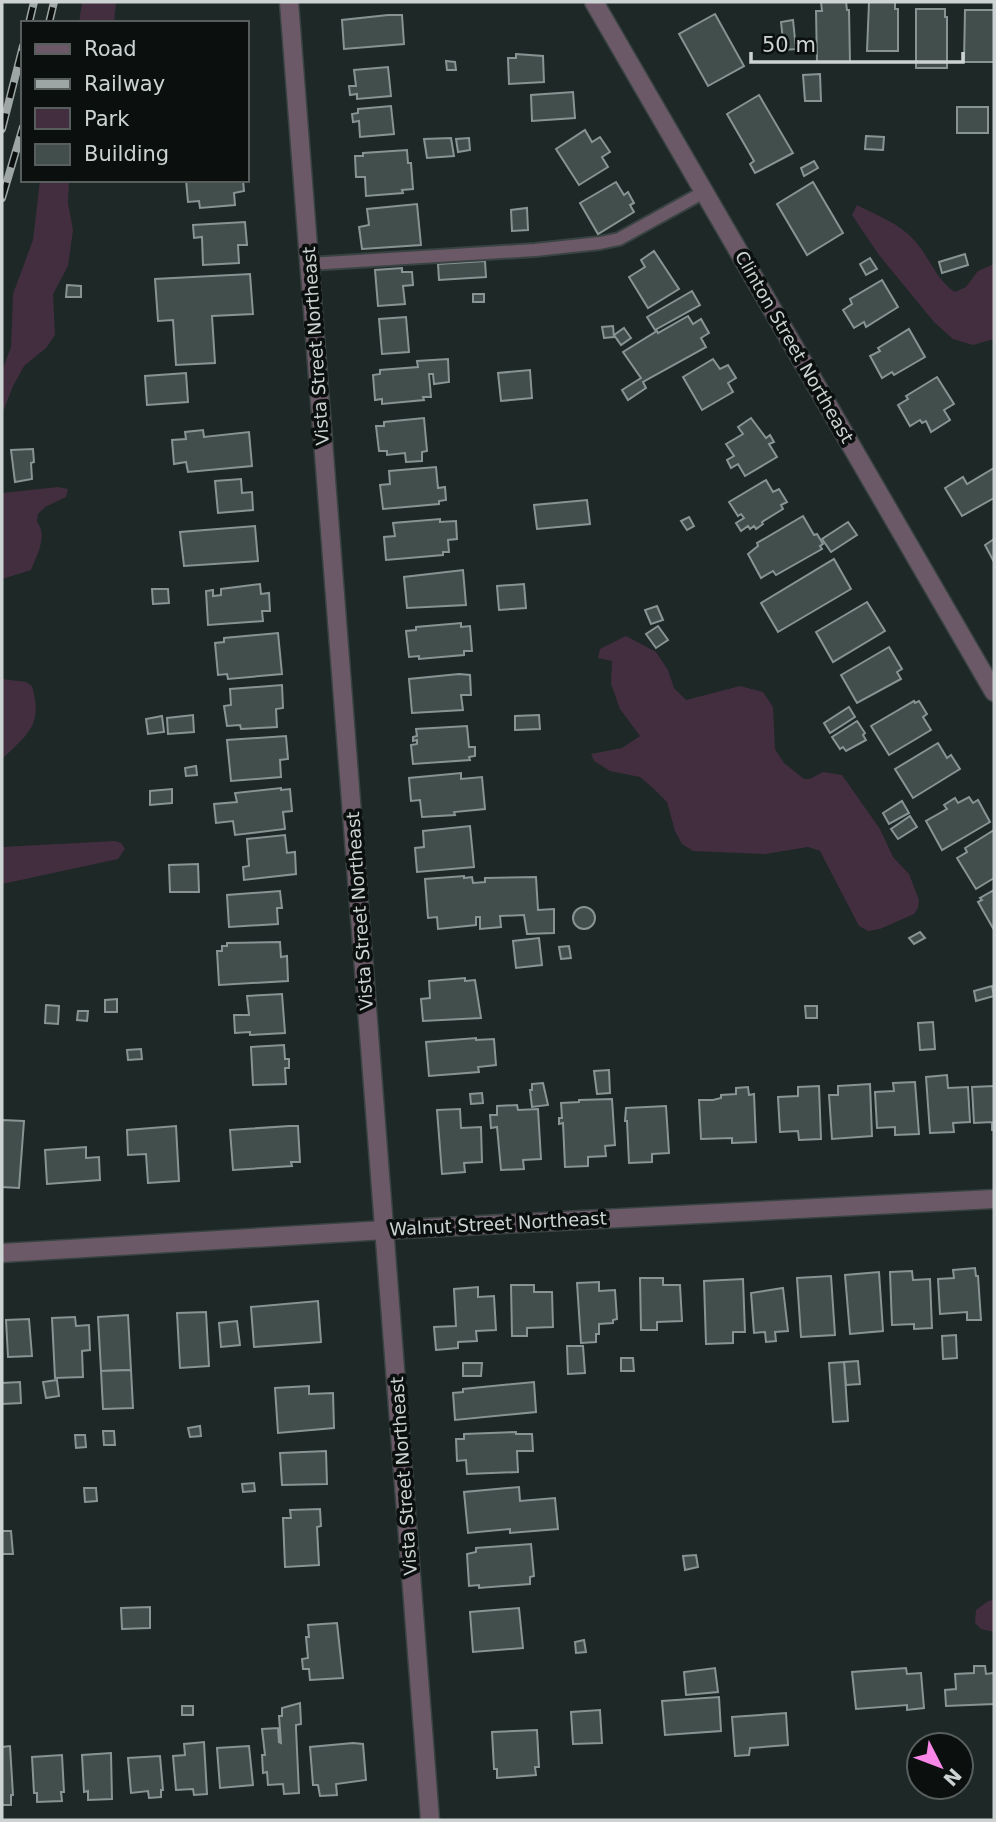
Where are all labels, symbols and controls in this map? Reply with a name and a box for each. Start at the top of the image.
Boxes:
legend [21,21,248,182]
scale bar [751,21,963,65]
text: 50 m [762,33,816,57]
text: Road [84,37,137,61]
text: Railway [84,72,165,96]
text: Park [84,107,130,131]
text: Building [84,142,169,166]
street label: Vista Street Northeast [298,246,333,446]
street label: Clinton Street Northeast [731,247,858,447]
street label: Vista Street Northeast [342,811,377,1011]
street label: Walnut Street Northeast [389,1207,607,1240]
street label: Vista Street Northeast [386,1376,421,1576]
north arrow [905,1731,975,1801]
text: N [939,1764,966,1791]

